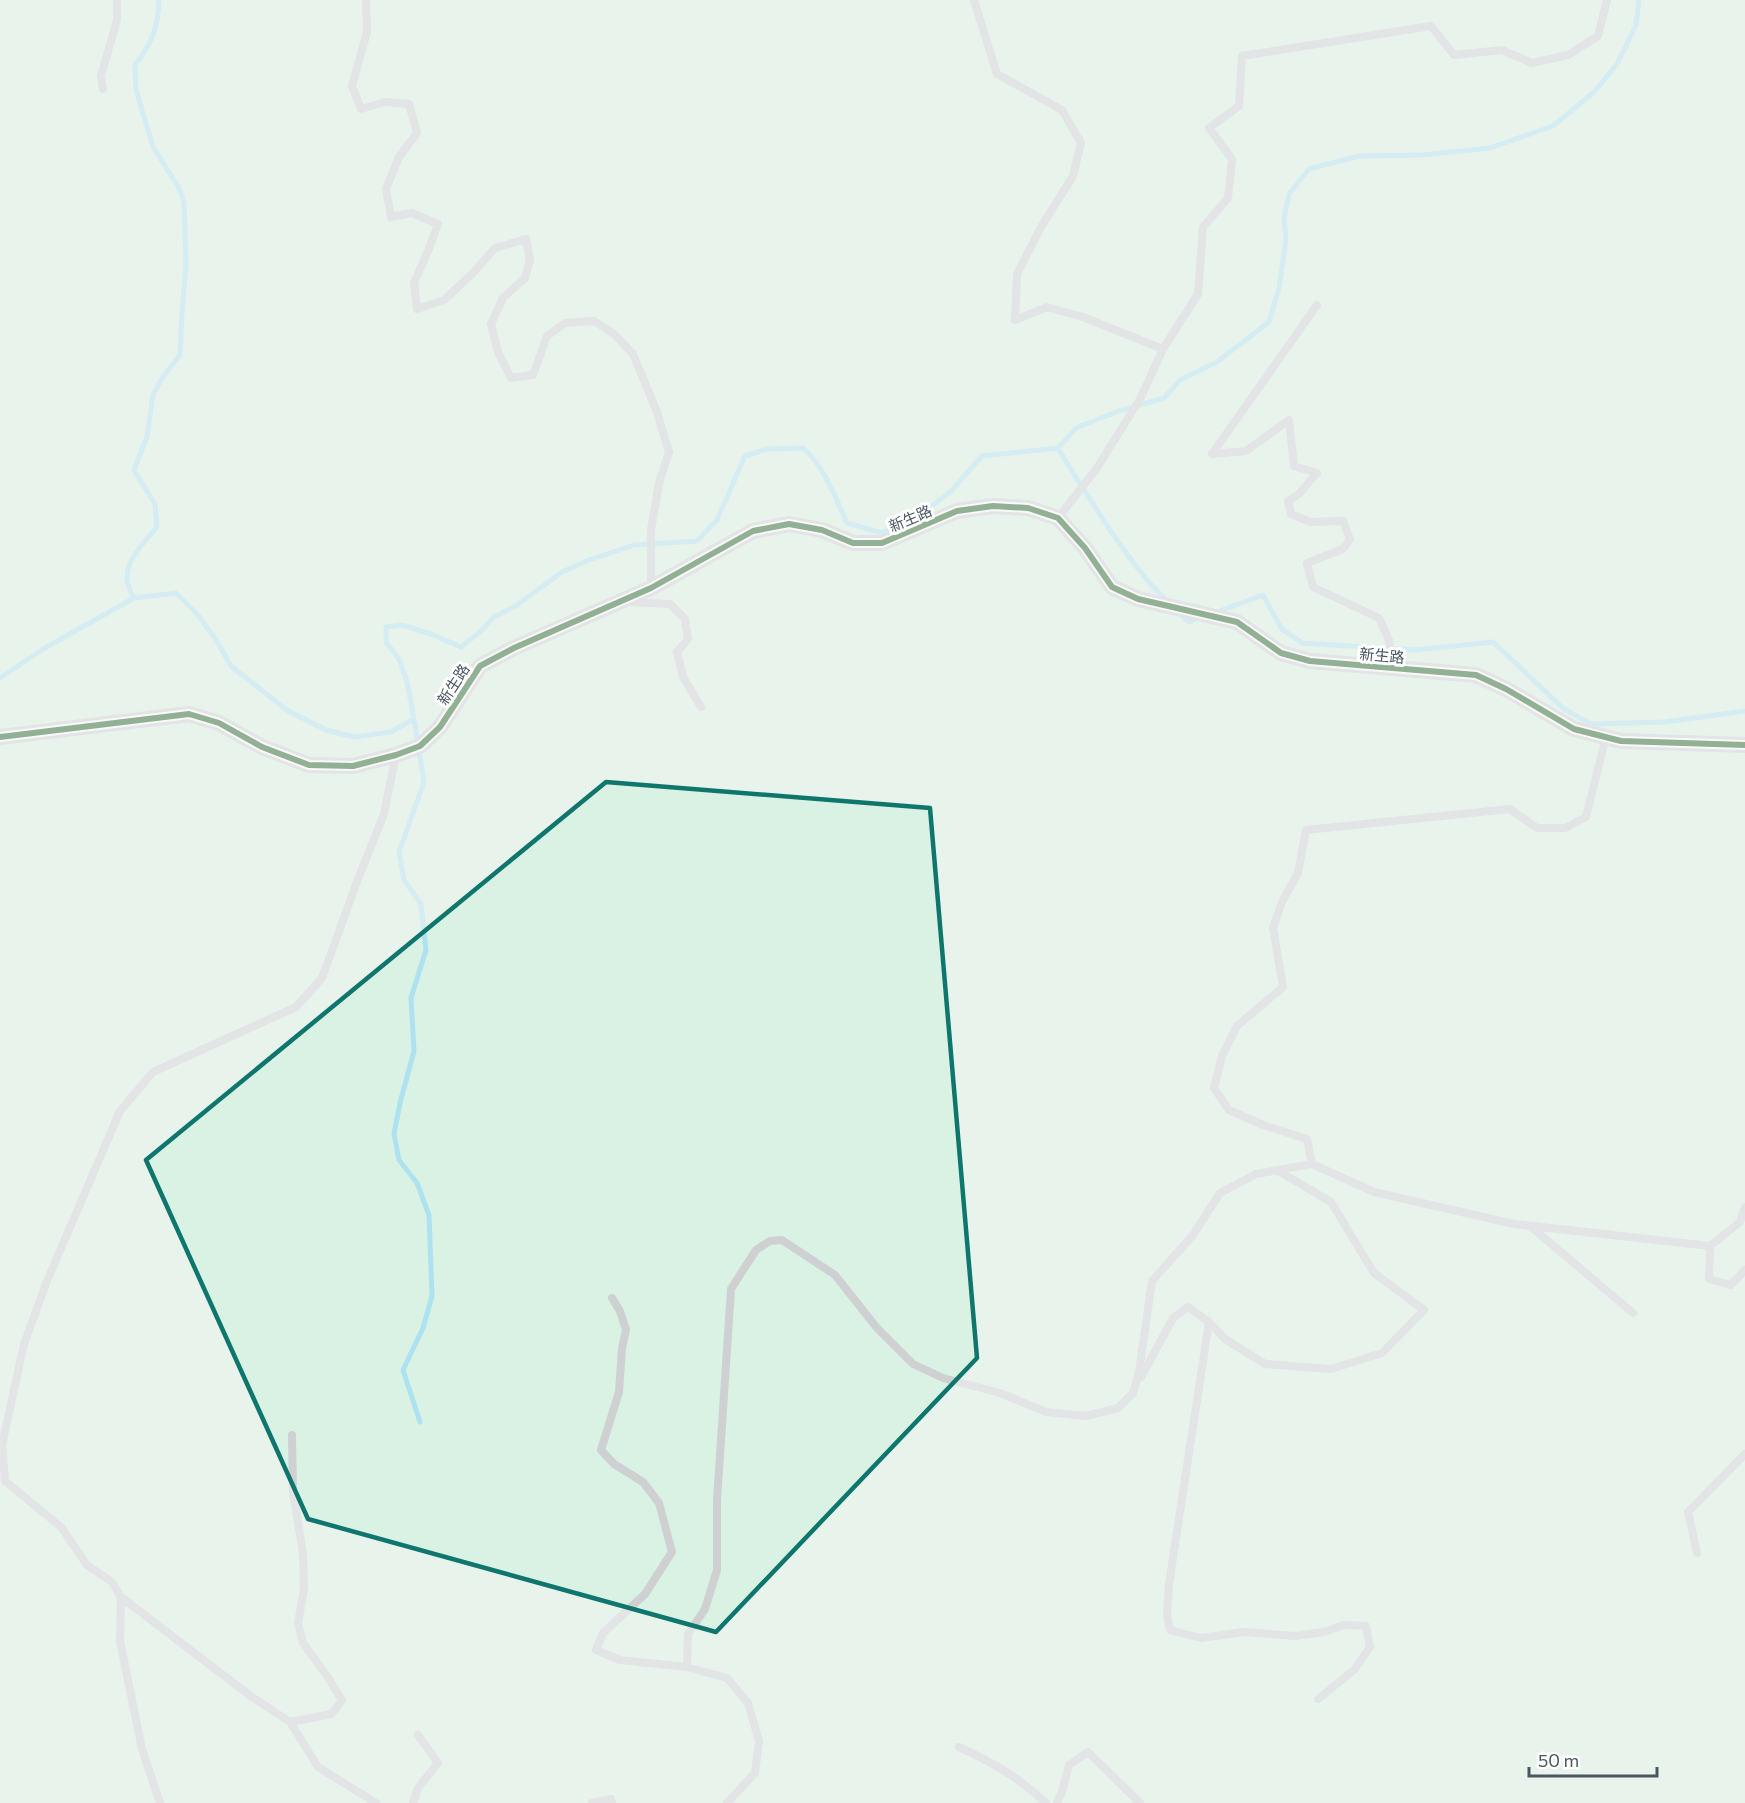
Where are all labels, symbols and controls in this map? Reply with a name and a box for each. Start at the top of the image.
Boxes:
street label: 新生路 [886,501,934,535]
street label: 新生路 [1359,644,1405,666]
street label: 新生路 [433,660,473,708]
scale bar [1529,1740,1656,1778]
text: 50 m [1538,1749,1579,1771]

